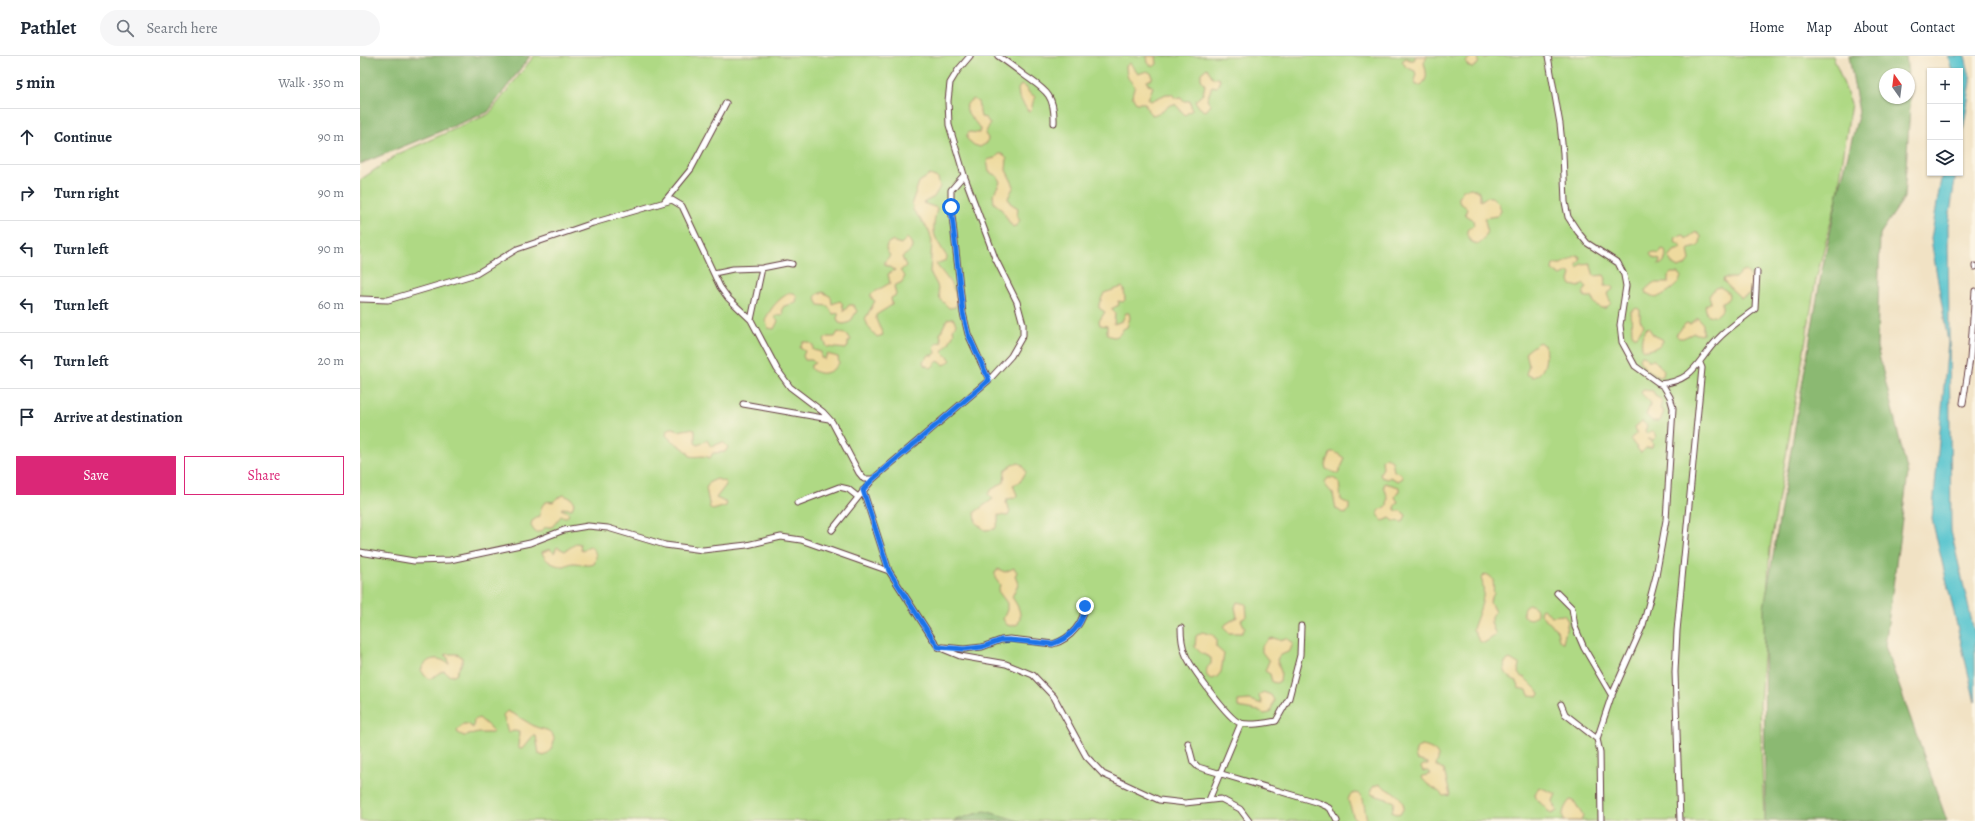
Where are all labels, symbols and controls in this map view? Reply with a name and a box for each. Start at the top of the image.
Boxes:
search box [100,10,380,46]
text: Pathlet [20,15,76,41]
icon: search [114,17,136,39]
text: Search here [146,18,218,38]
text: Home [1749,18,1784,37]
text: Map [1806,18,1832,37]
text: About [1854,18,1888,37]
text: Contact [1910,18,1955,37]
north arrow [1879,68,1915,104]
map controls [1927,68,1963,176]
button: + [1927,68,1963,104]
text: 5 min [16,71,55,94]
text: Walk · 350 m [278,74,344,91]
button: − [1927,104,1963,140]
icon: ahead [16,126,38,148]
text: Continue [54,127,112,147]
text: 90 m [318,128,344,145]
button: layers [1927,140,1963,176]
icon: right [16,182,38,204]
text: Turn right [54,183,119,203]
text: 90 m [318,184,344,201]
route start [942,198,960,216]
icon: left [16,238,38,260]
text: Turn left [54,239,109,259]
text: 90 m [318,240,344,257]
icon: left [16,294,38,316]
text: Turn left [54,295,109,315]
text: 60 m [318,296,344,313]
icon: left [16,350,38,372]
text: Turn left [54,351,109,371]
text: 20 m [318,352,344,369]
icon: arrive [16,406,38,428]
text: Arrive at destination [54,407,183,427]
button: Save [16,456,176,495]
button: Share [184,456,344,495]
route end [1076,597,1094,615]

